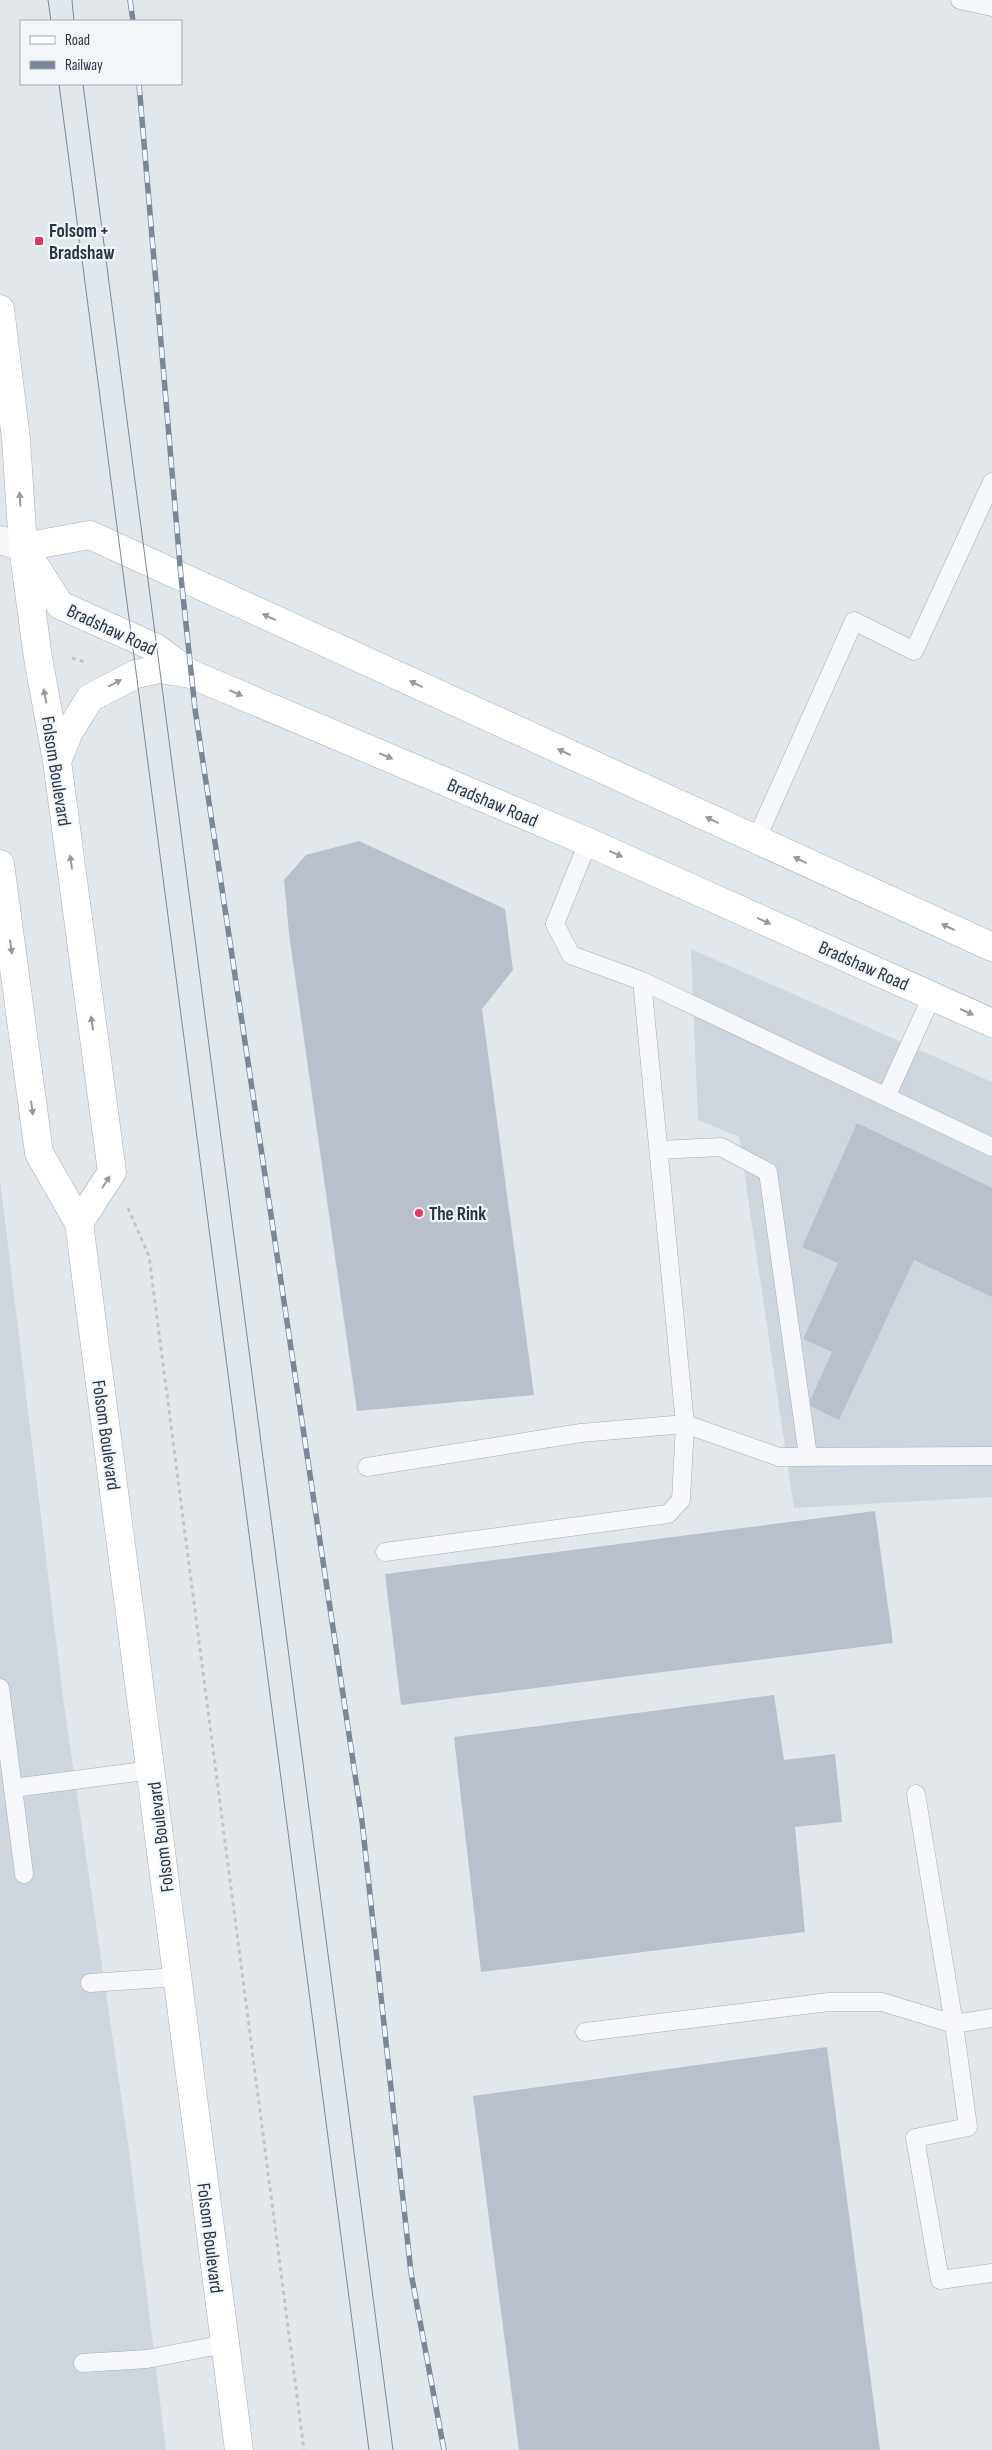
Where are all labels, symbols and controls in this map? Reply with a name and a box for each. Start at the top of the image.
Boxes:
legend [20,20,182,85]
text: Road [65,31,90,50]
text: Railway [65,56,103,75]
place label: Folsom + Bradshaw [49,220,115,265]
marker: Folsom + Bradshaw [33,235,45,247]
one-way arrow [16,490,24,506]
street label: Bradshaw Road [63,600,160,661]
one-way arrow [262,612,276,620]
one-way arrow [108,679,123,687]
one-way arrow [409,680,423,688]
one-way arrow [41,688,49,704]
one-way arrow [229,690,243,698]
street label: Folsom Boulevard [35,715,76,828]
one-way arrow [557,748,571,756]
one-way arrow [379,753,393,761]
street label: Bradshaw Road [444,774,541,833]
one-way arrow [705,815,719,823]
one-way arrow [609,851,623,859]
one-way arrow [67,854,75,870]
one-way arrow [793,855,807,863]
one-way arrow [757,917,771,925]
one-way arrow [941,923,955,931]
street label: Bradshaw Road [815,936,912,996]
one-way arrow [7,939,15,955]
one-way arrow [960,1008,974,1016]
one-way arrow [88,1015,96,1031]
one-way arrow [29,1101,37,1117]
one-way arrow [101,1176,111,1189]
place label: The Rink [429,1203,486,1226]
marker: The Rink [413,1207,425,1219]
street label: Folsom Boulevard [86,1379,125,1492]
street label: Folsom Boulevard [143,1780,180,1893]
street label: Folsom Boulevard [191,2182,228,2295]

